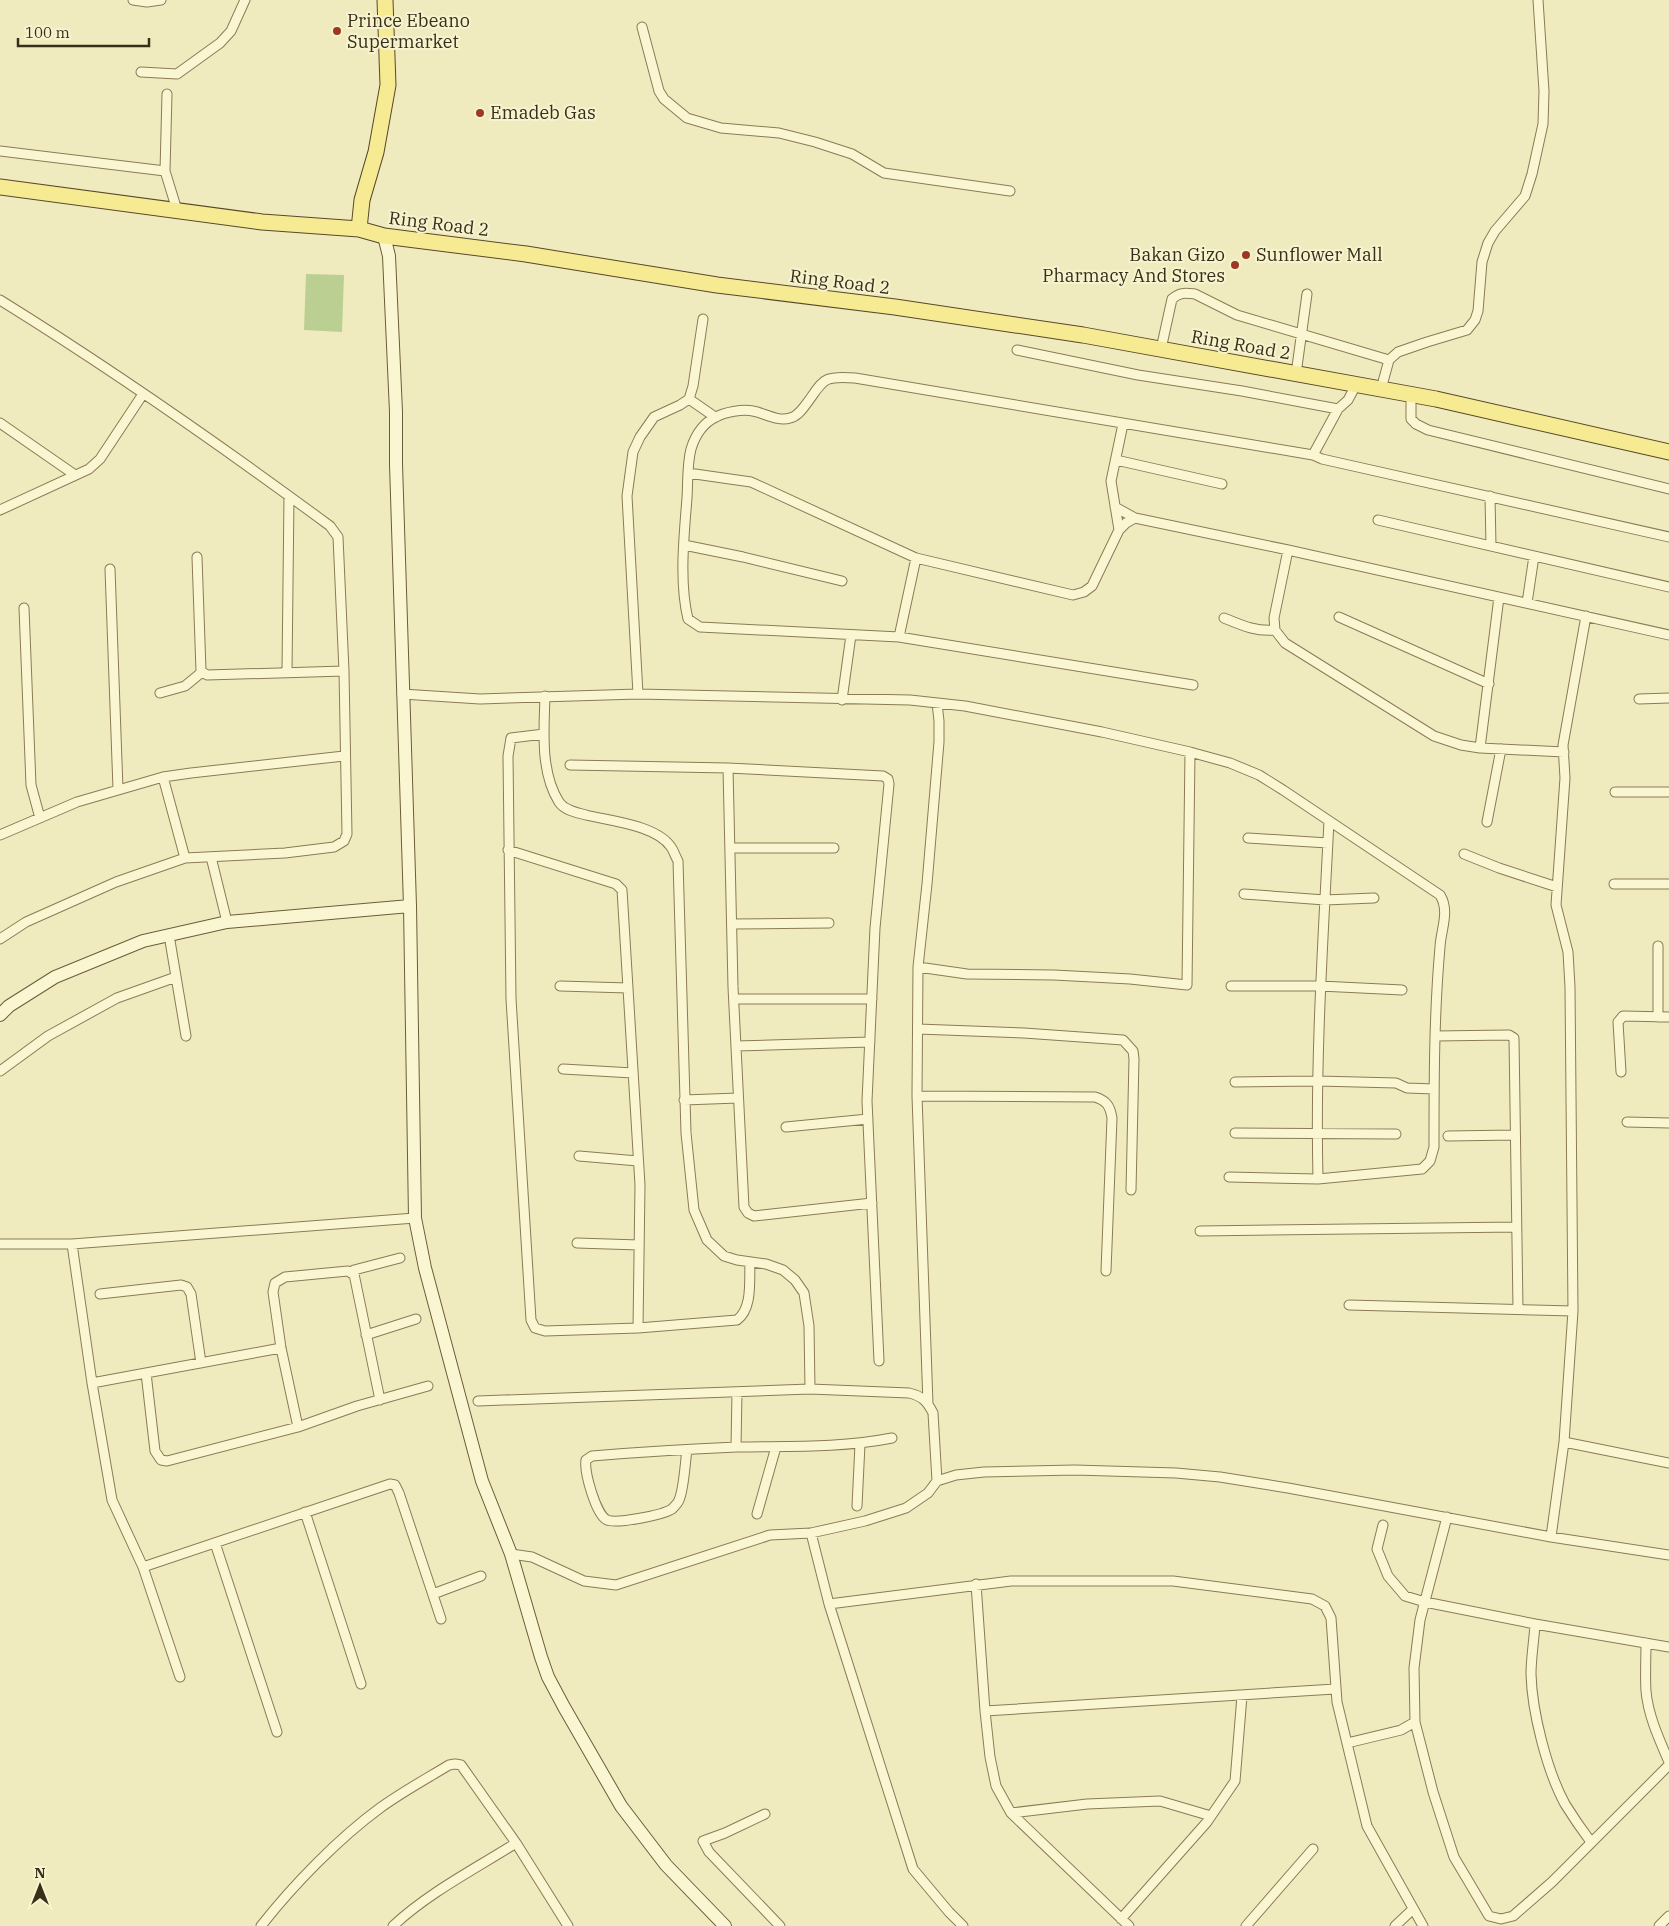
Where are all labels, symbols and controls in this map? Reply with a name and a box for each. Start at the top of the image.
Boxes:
place label: Prince Ebeano Supermarket [347,9,470,53]
scale bar [18,15,149,47]
text: 100 m [25,23,70,42]
marker: Prince Ebeano Supermarket [331,25,343,37]
place label: Emadeb Gas [490,101,596,124]
marker: Emadeb Gas [474,107,486,119]
street label: Ring Road 2 [387,206,491,241]
place label: Bakan Gizo Pharmacy And Stores [1042,243,1225,287]
place label: Sunflower Mall [1256,243,1383,266]
marker: Sunflower Mall [1240,249,1252,261]
marker: Bakan Gizo Pharmacy And Stores [1229,259,1241,271]
street label: Ring Road 2 [788,264,892,299]
street label: Ring Road 2 [1189,324,1293,365]
north arrow [15,1861,65,1911]
text: N [34,1864,46,1882]

